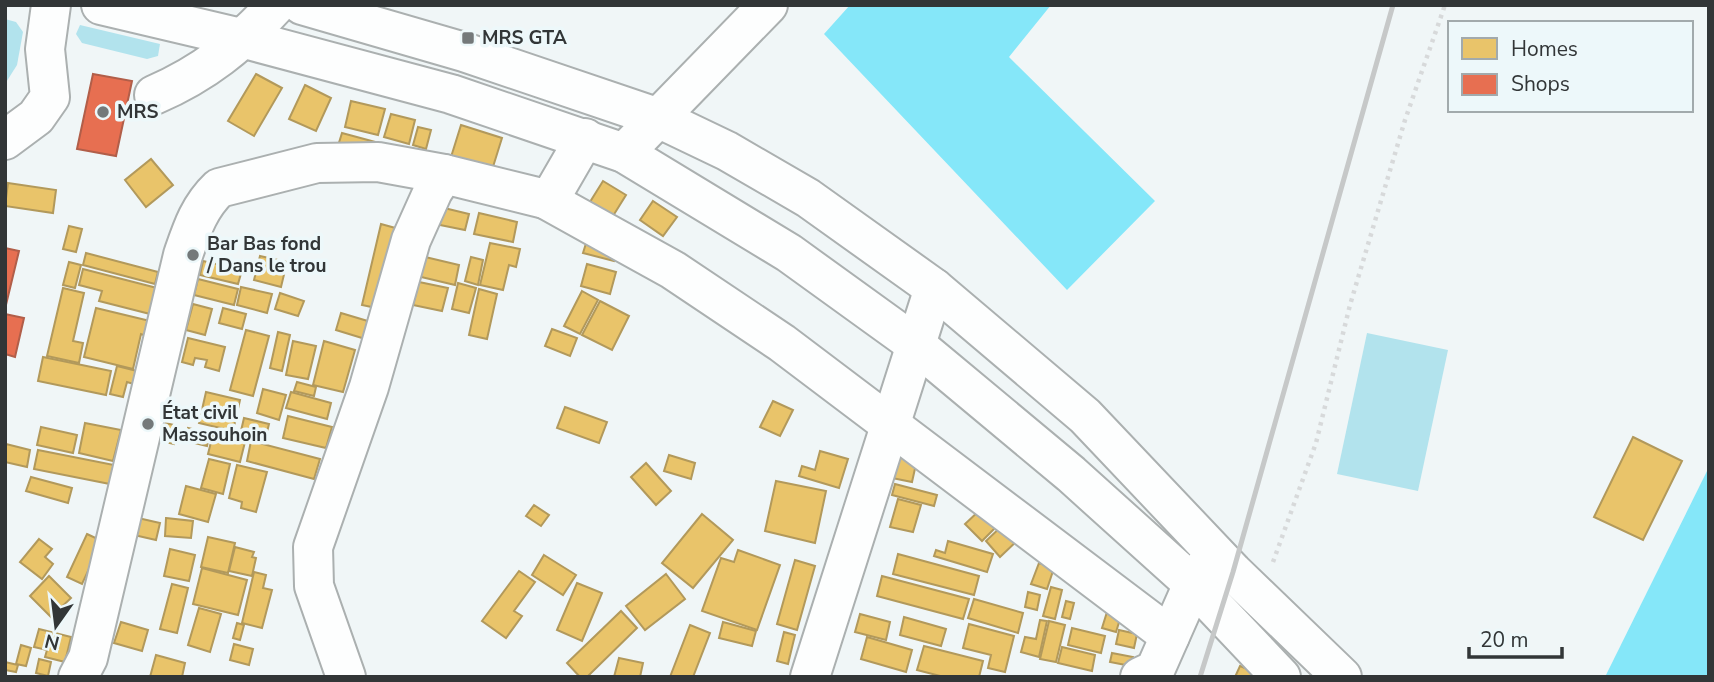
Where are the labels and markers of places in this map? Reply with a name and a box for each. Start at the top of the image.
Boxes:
place label: MRS GTA [482,25,568,51]
marker: MRS GTA [460,30,476,46]
place label: MRS [117,99,158,125]
marker: MRS [95,104,111,120]
place label: Bar Bas fond / Dans le trou [206,231,326,279]
marker: Bar Bas fond / Dans le trou [185,247,201,263]
place label: État civil Massouhoin [162,400,267,448]
marker: État civil Massouhoin [140,416,156,432]

